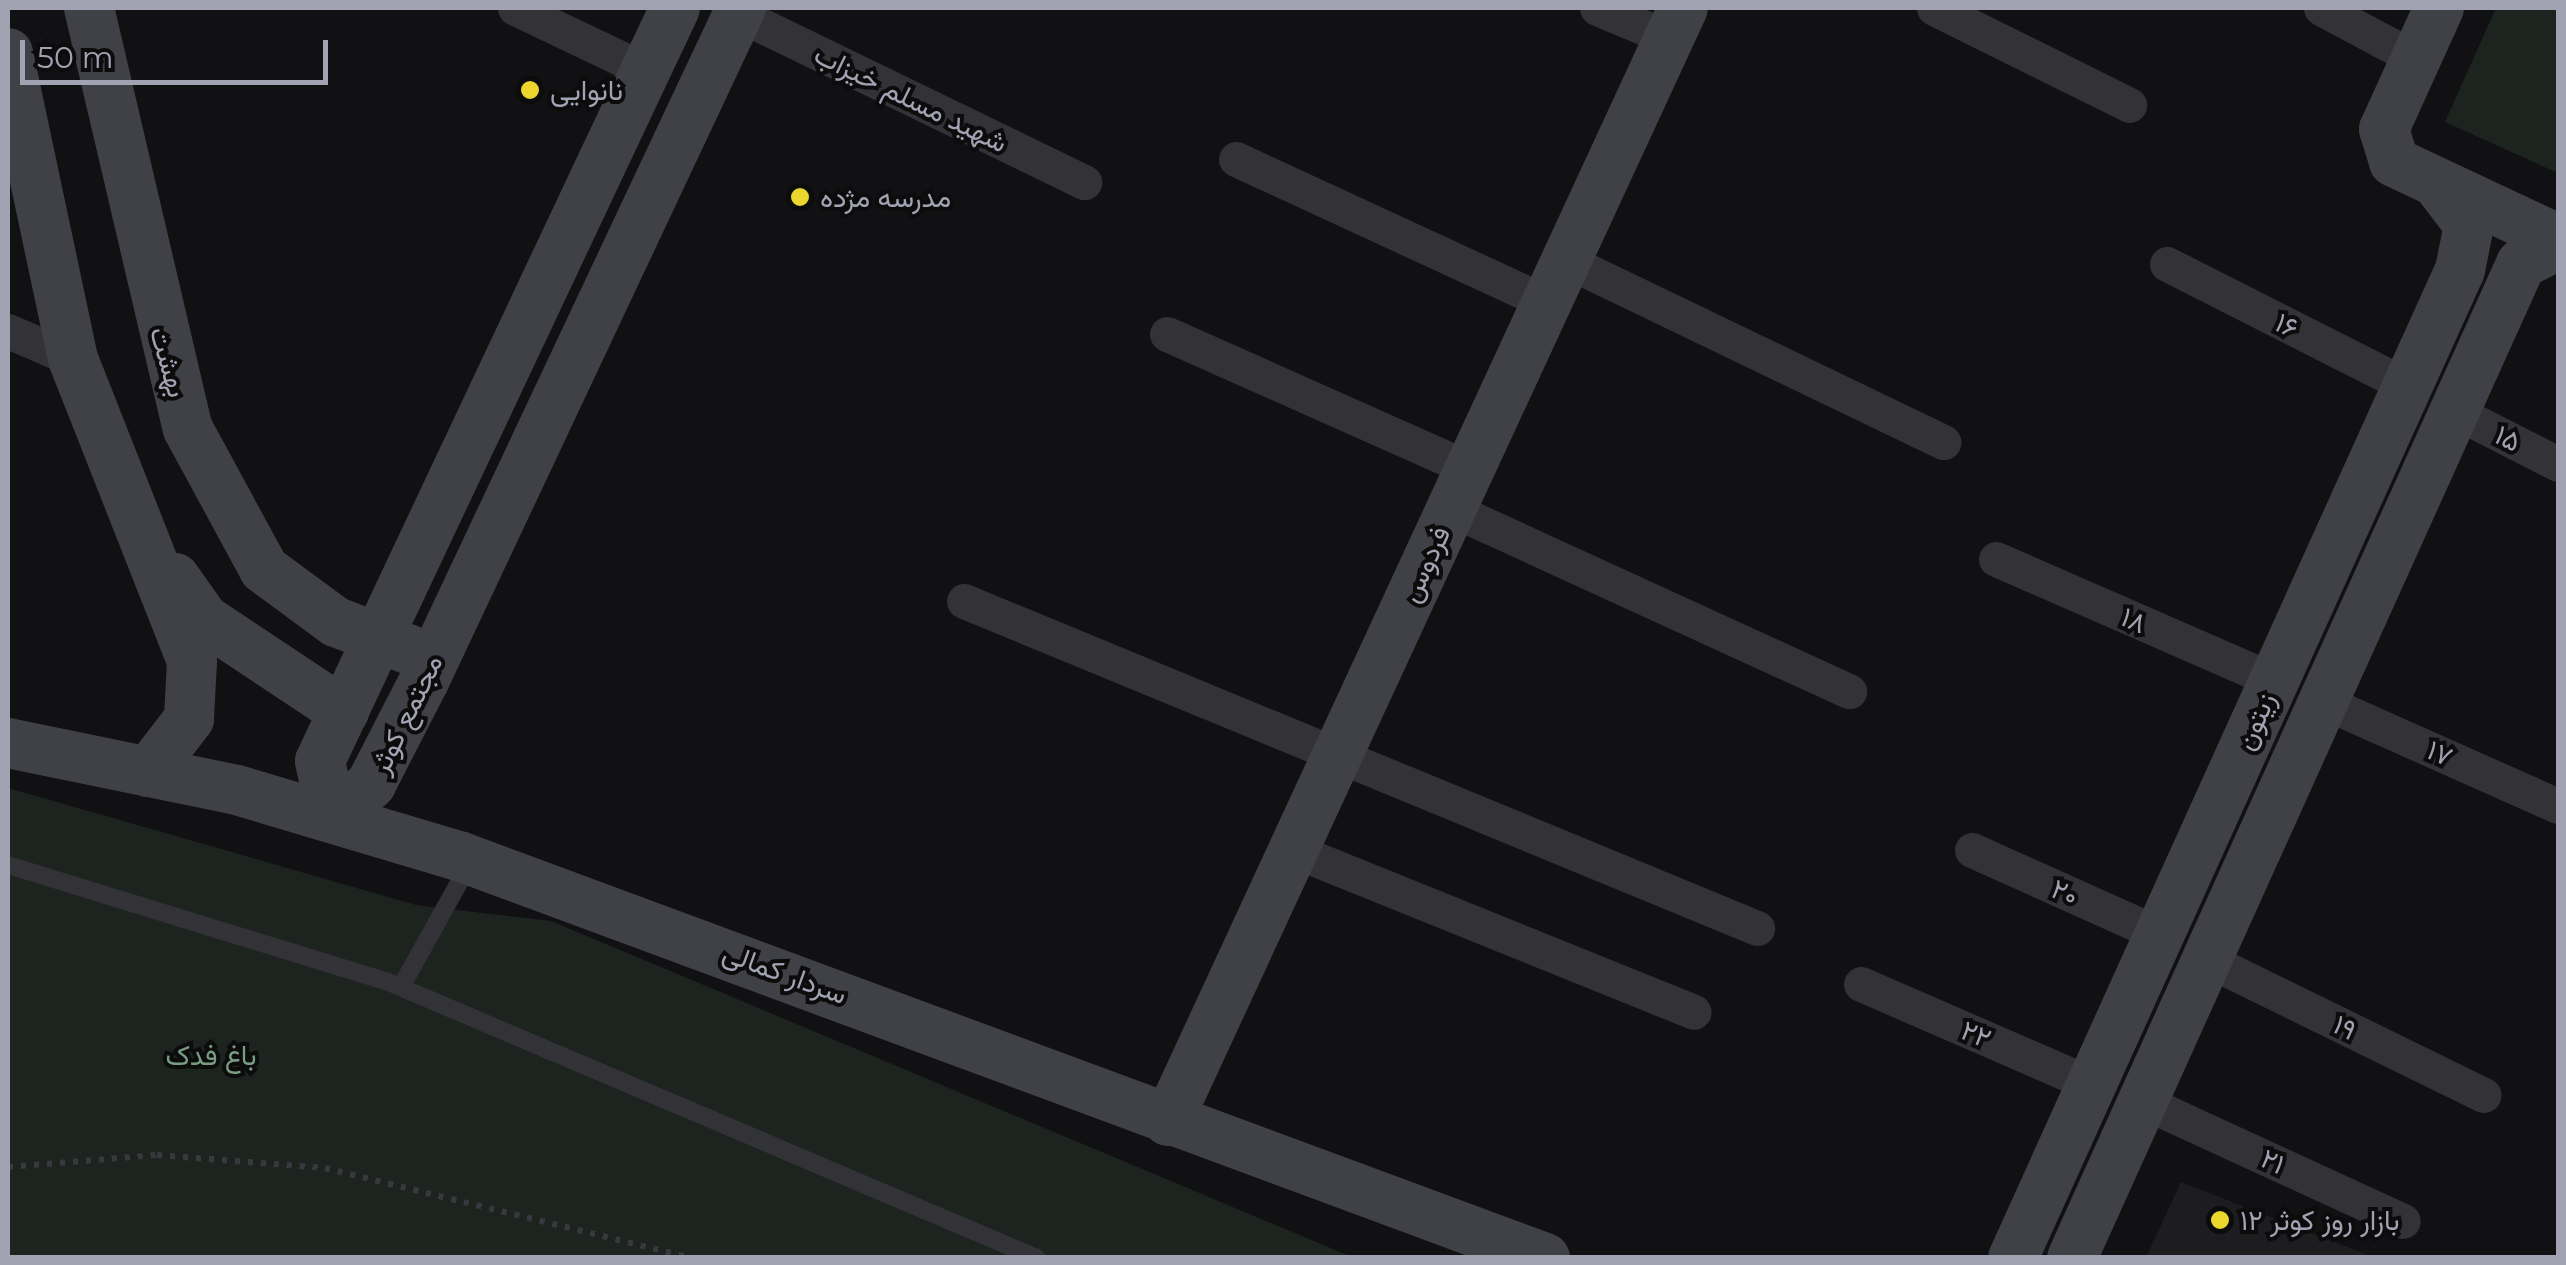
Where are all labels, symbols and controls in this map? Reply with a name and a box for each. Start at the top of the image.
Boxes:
scale bar [25,20,332,82]
street label: شهید مسلم خیزاب [809,37,1013,159]
text: 50 m [37,39,114,76]
place label: نانوایی [550,73,623,107]
marker: نانوایی [519,79,541,101]
place label: مدرسه مژده [820,180,951,214]
marker: مدرسه مژده [789,186,811,208]
street label: ۱۶ [2270,305,2304,345]
street label: بهشت [143,323,195,401]
street label: ۱۵ [2489,417,2527,459]
street label: فردوس [1393,520,1457,608]
street label: ۱۸ [2116,600,2152,640]
street label: مجتمع کوثر [363,649,449,779]
street label: زیتون [2228,687,2282,755]
street label: ۱۷ [2422,733,2458,773]
street label: ۲۰ [2046,871,2084,913]
street label: سردار کمالی [718,935,852,1011]
street label: ۱۹ [2328,1007,2362,1047]
street label: ۲۲ [1956,1013,1996,1055]
park label: باغ فدک [166,1038,256,1072]
street label: ۲۱ [2256,1141,2290,1181]
place label: بازار روز کوثر ١٢ [2240,1203,2400,1237]
marker: بازار روز کوثر ١٢ [2209,1209,2231,1231]

